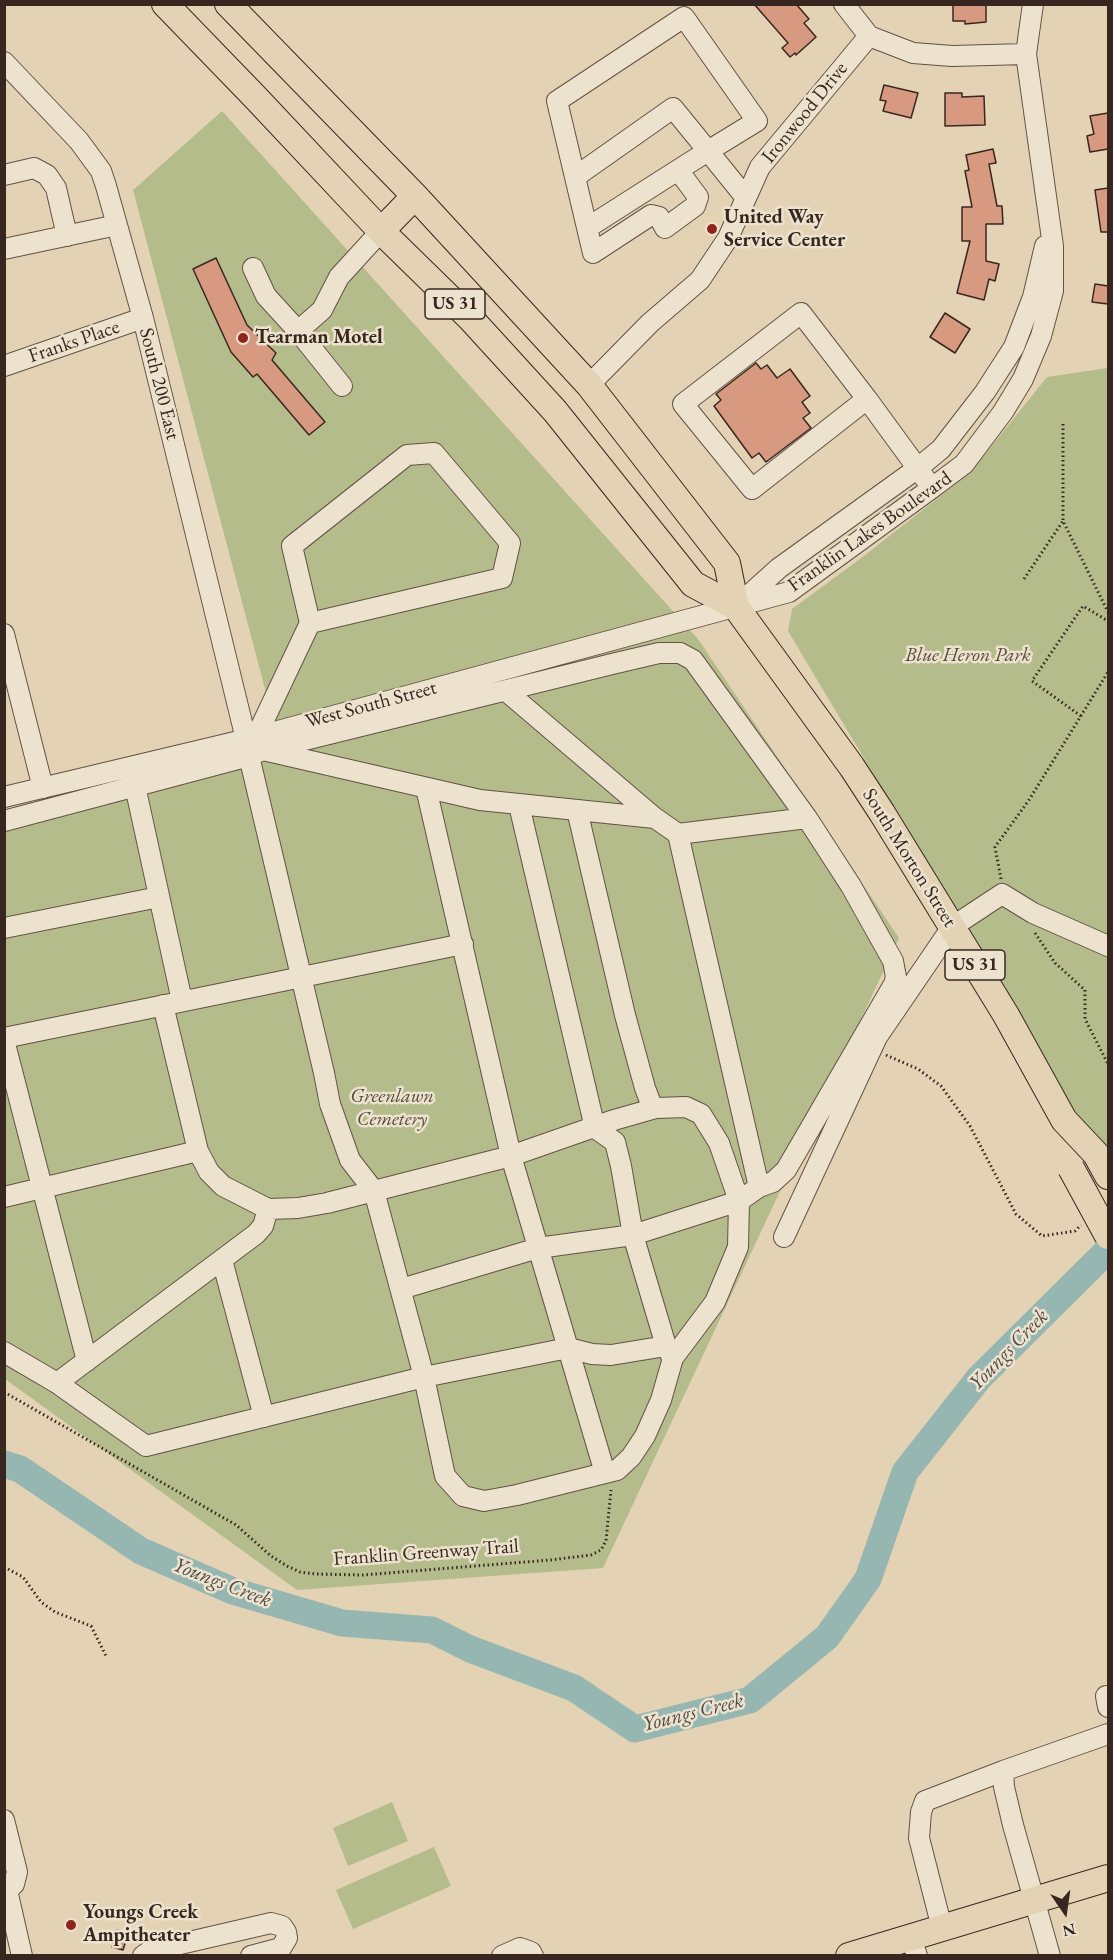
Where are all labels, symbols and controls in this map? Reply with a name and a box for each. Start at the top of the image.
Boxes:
street label: Ironwood Drive [757,58,853,168]
place label: United Way Service Center [724,206,845,253]
marker: United Way Service Center [705,222,719,236]
road number: US 31 [425,289,485,319]
street label: Franks Place [25,315,123,369]
street label: South 200 East [133,325,185,443]
place label: Tearman Motel [255,326,383,350]
marker: Tearman Motel [236,331,250,345]
street label: Franklin Lakes Boulevard [783,466,957,598]
park label: Blue Heron Park [905,644,1031,668]
street label: West South Street [303,676,439,734]
street label: South Morton Street [857,784,961,932]
road number: US 31 [945,950,1005,980]
park label: Greenlawn Cemetery [350,1085,434,1132]
water label: Youngs Creek [964,1304,1054,1396]
street label: Franklin Greenway Trail [333,1535,519,1571]
water label: Youngs Creek [169,1553,275,1613]
water label: Youngs Creek [640,1688,746,1738]
north arrow [1035,1882,1095,1942]
place label: Youngs Creek Ampitheater [83,1901,198,1948]
marker: Youngs Creek Ampitheater [64,1918,78,1932]
text: N [1060,1918,1078,1942]

